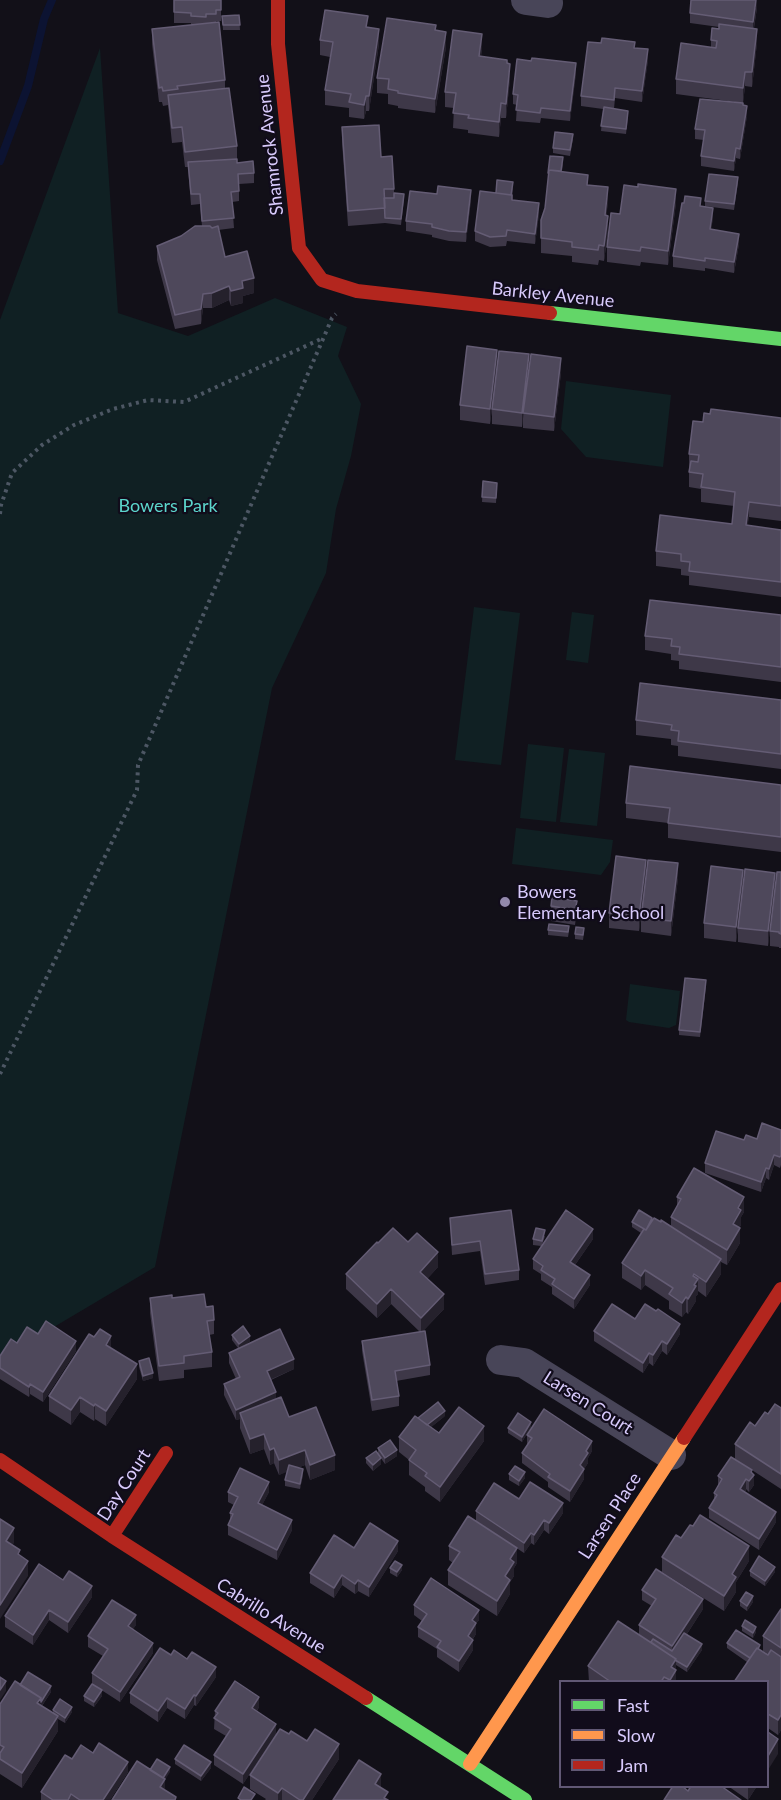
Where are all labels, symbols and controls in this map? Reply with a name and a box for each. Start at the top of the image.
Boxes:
street label: Shamrock Avenue [252,73,288,217]
street label: Barkley Avenue [491,278,615,312]
park label: Bowers Park [118,495,218,517]
place label: Bowers Elementary School [517,881,664,924]
marker: Bowers Elementary School [498,895,512,909]
street label: Larsen Court [539,1367,637,1439]
street label: Day Court [93,1445,155,1525]
street label: Larsen Place [574,1469,646,1563]
street label: Cabrillo Avenue [212,1574,330,1658]
legend [559,1680,769,1788]
text: Fast [617,1694,649,1716]
text: Slow [617,1724,655,1746]
text: Jam [617,1754,648,1776]

